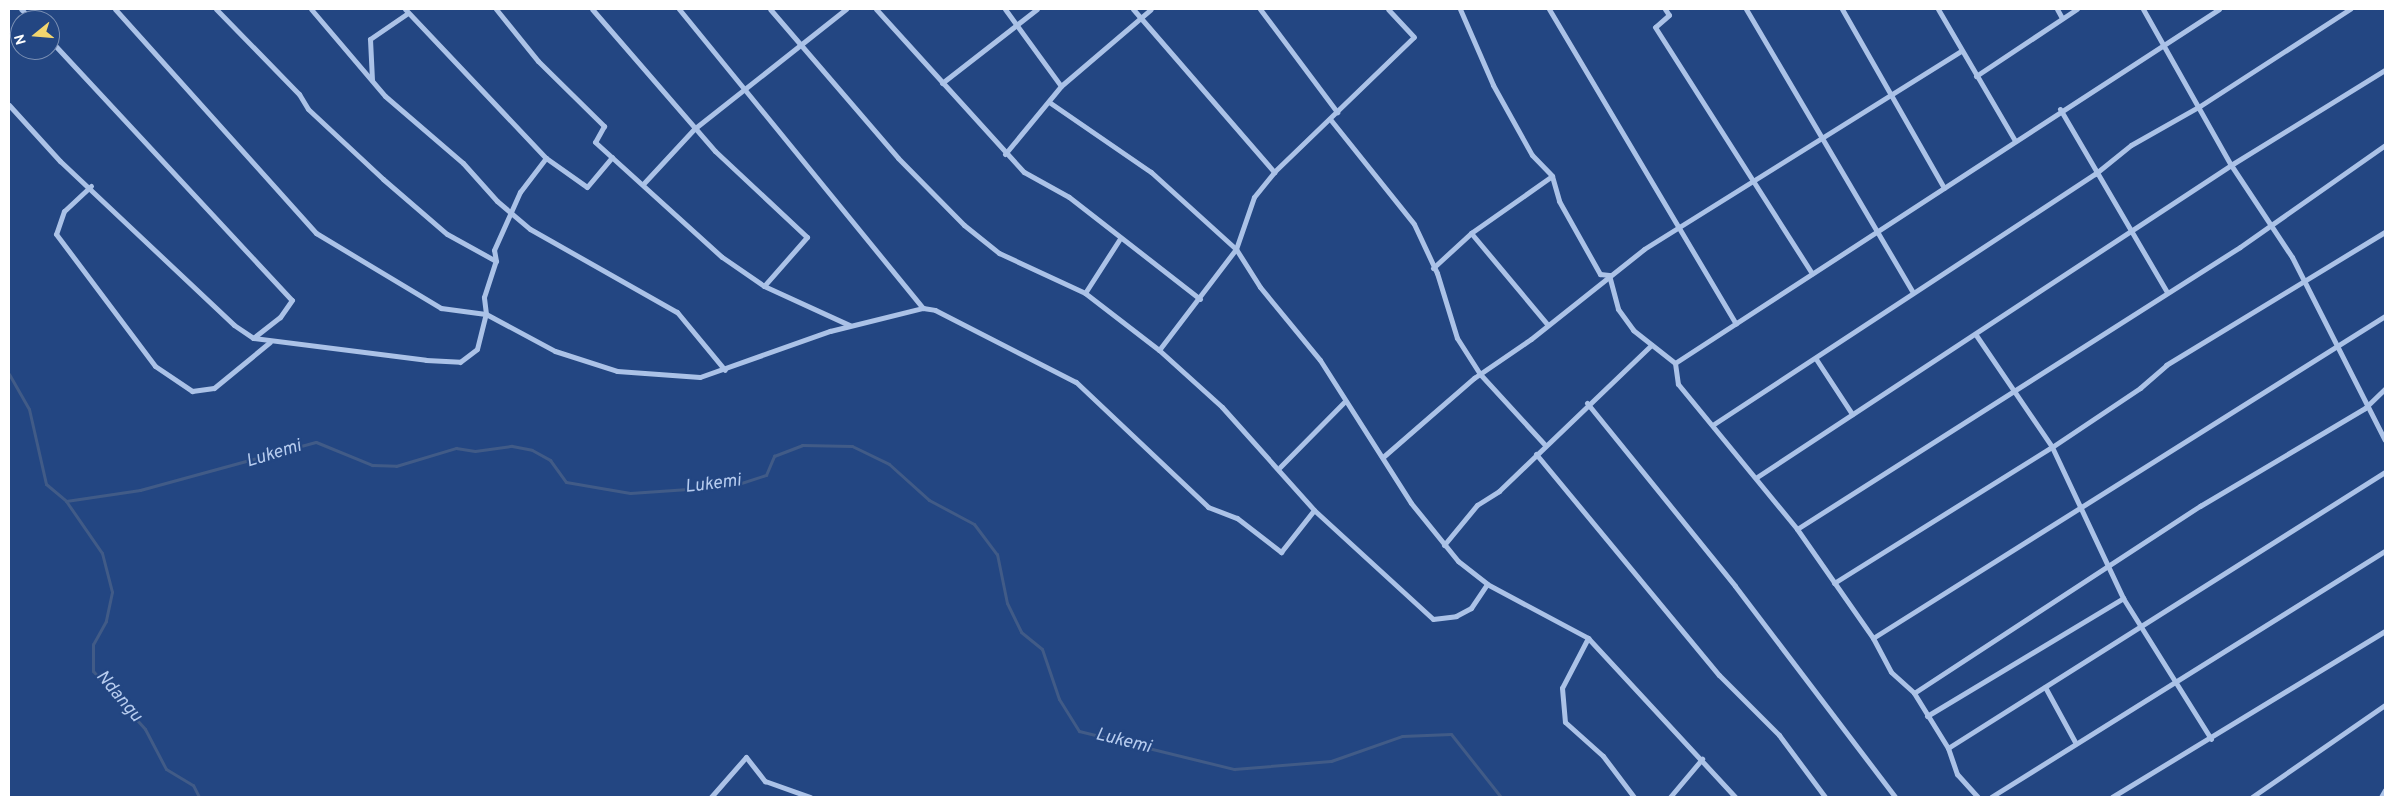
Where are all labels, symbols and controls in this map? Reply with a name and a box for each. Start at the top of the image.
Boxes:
north arrow [10,10,60,60]
text: N [12,32,31,47]
water label: Lukemi [244,436,304,474]
water label: Lukemi [684,471,742,499]
water label: Ndangu [90,667,146,727]
water label: Lukemi [1093,725,1153,759]

